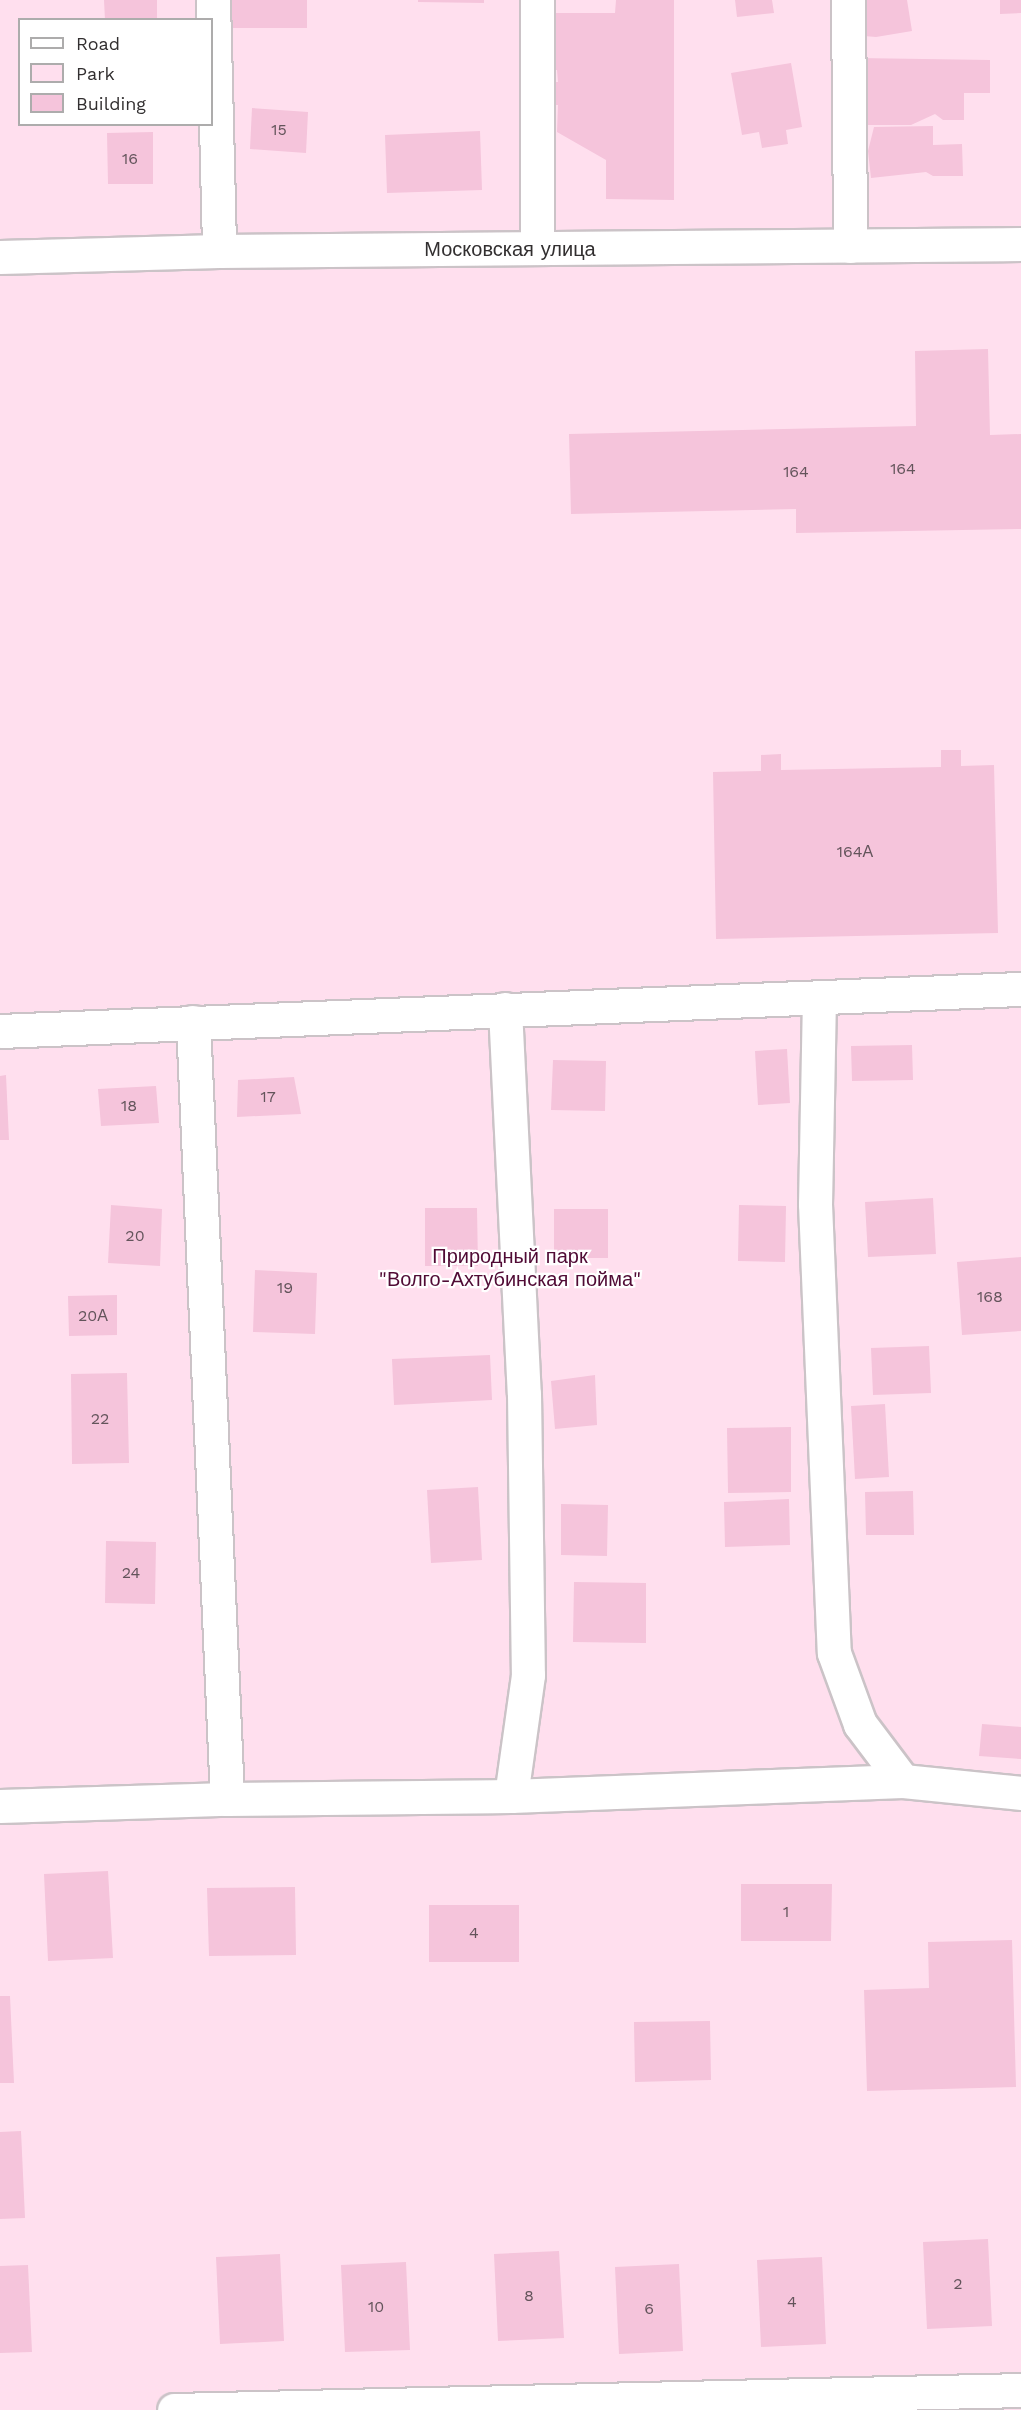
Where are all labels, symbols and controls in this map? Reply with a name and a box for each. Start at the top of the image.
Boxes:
legend [18,18,213,126]
text: Road [76,33,120,54]
text: Park [76,63,115,84]
text: Building [76,93,146,114]
house number: 15 [271,120,287,140]
house number: 16 [122,149,138,169]
street label: Московская улица [424,237,596,261]
house number: 164 [890,459,916,479]
house number: 164 [783,462,809,482]
house number: 164А [837,842,873,862]
house number: 17 [260,1087,276,1107]
house number: 18 [121,1096,137,1116]
house number: 20 [125,1226,145,1246]
park label: Природный парк "Волго-Ахтубинская пойма" [379,1244,641,1291]
house number: 19 [277,1278,293,1298]
house number: 168 [977,1287,1003,1307]
house number: 20А [78,1306,108,1326]
house number: 22 [91,1409,109,1429]
house number: 24 [122,1563,140,1583]
house number: 1 [783,1902,789,1922]
house number: 4 [469,1923,479,1943]
house number: 2 [953,2274,963,2294]
house number: 8 [524,2286,534,2306]
house number: 4 [787,2292,797,2312]
house number: 10 [368,2297,384,2317]
house number: 6 [644,2299,654,2319]

